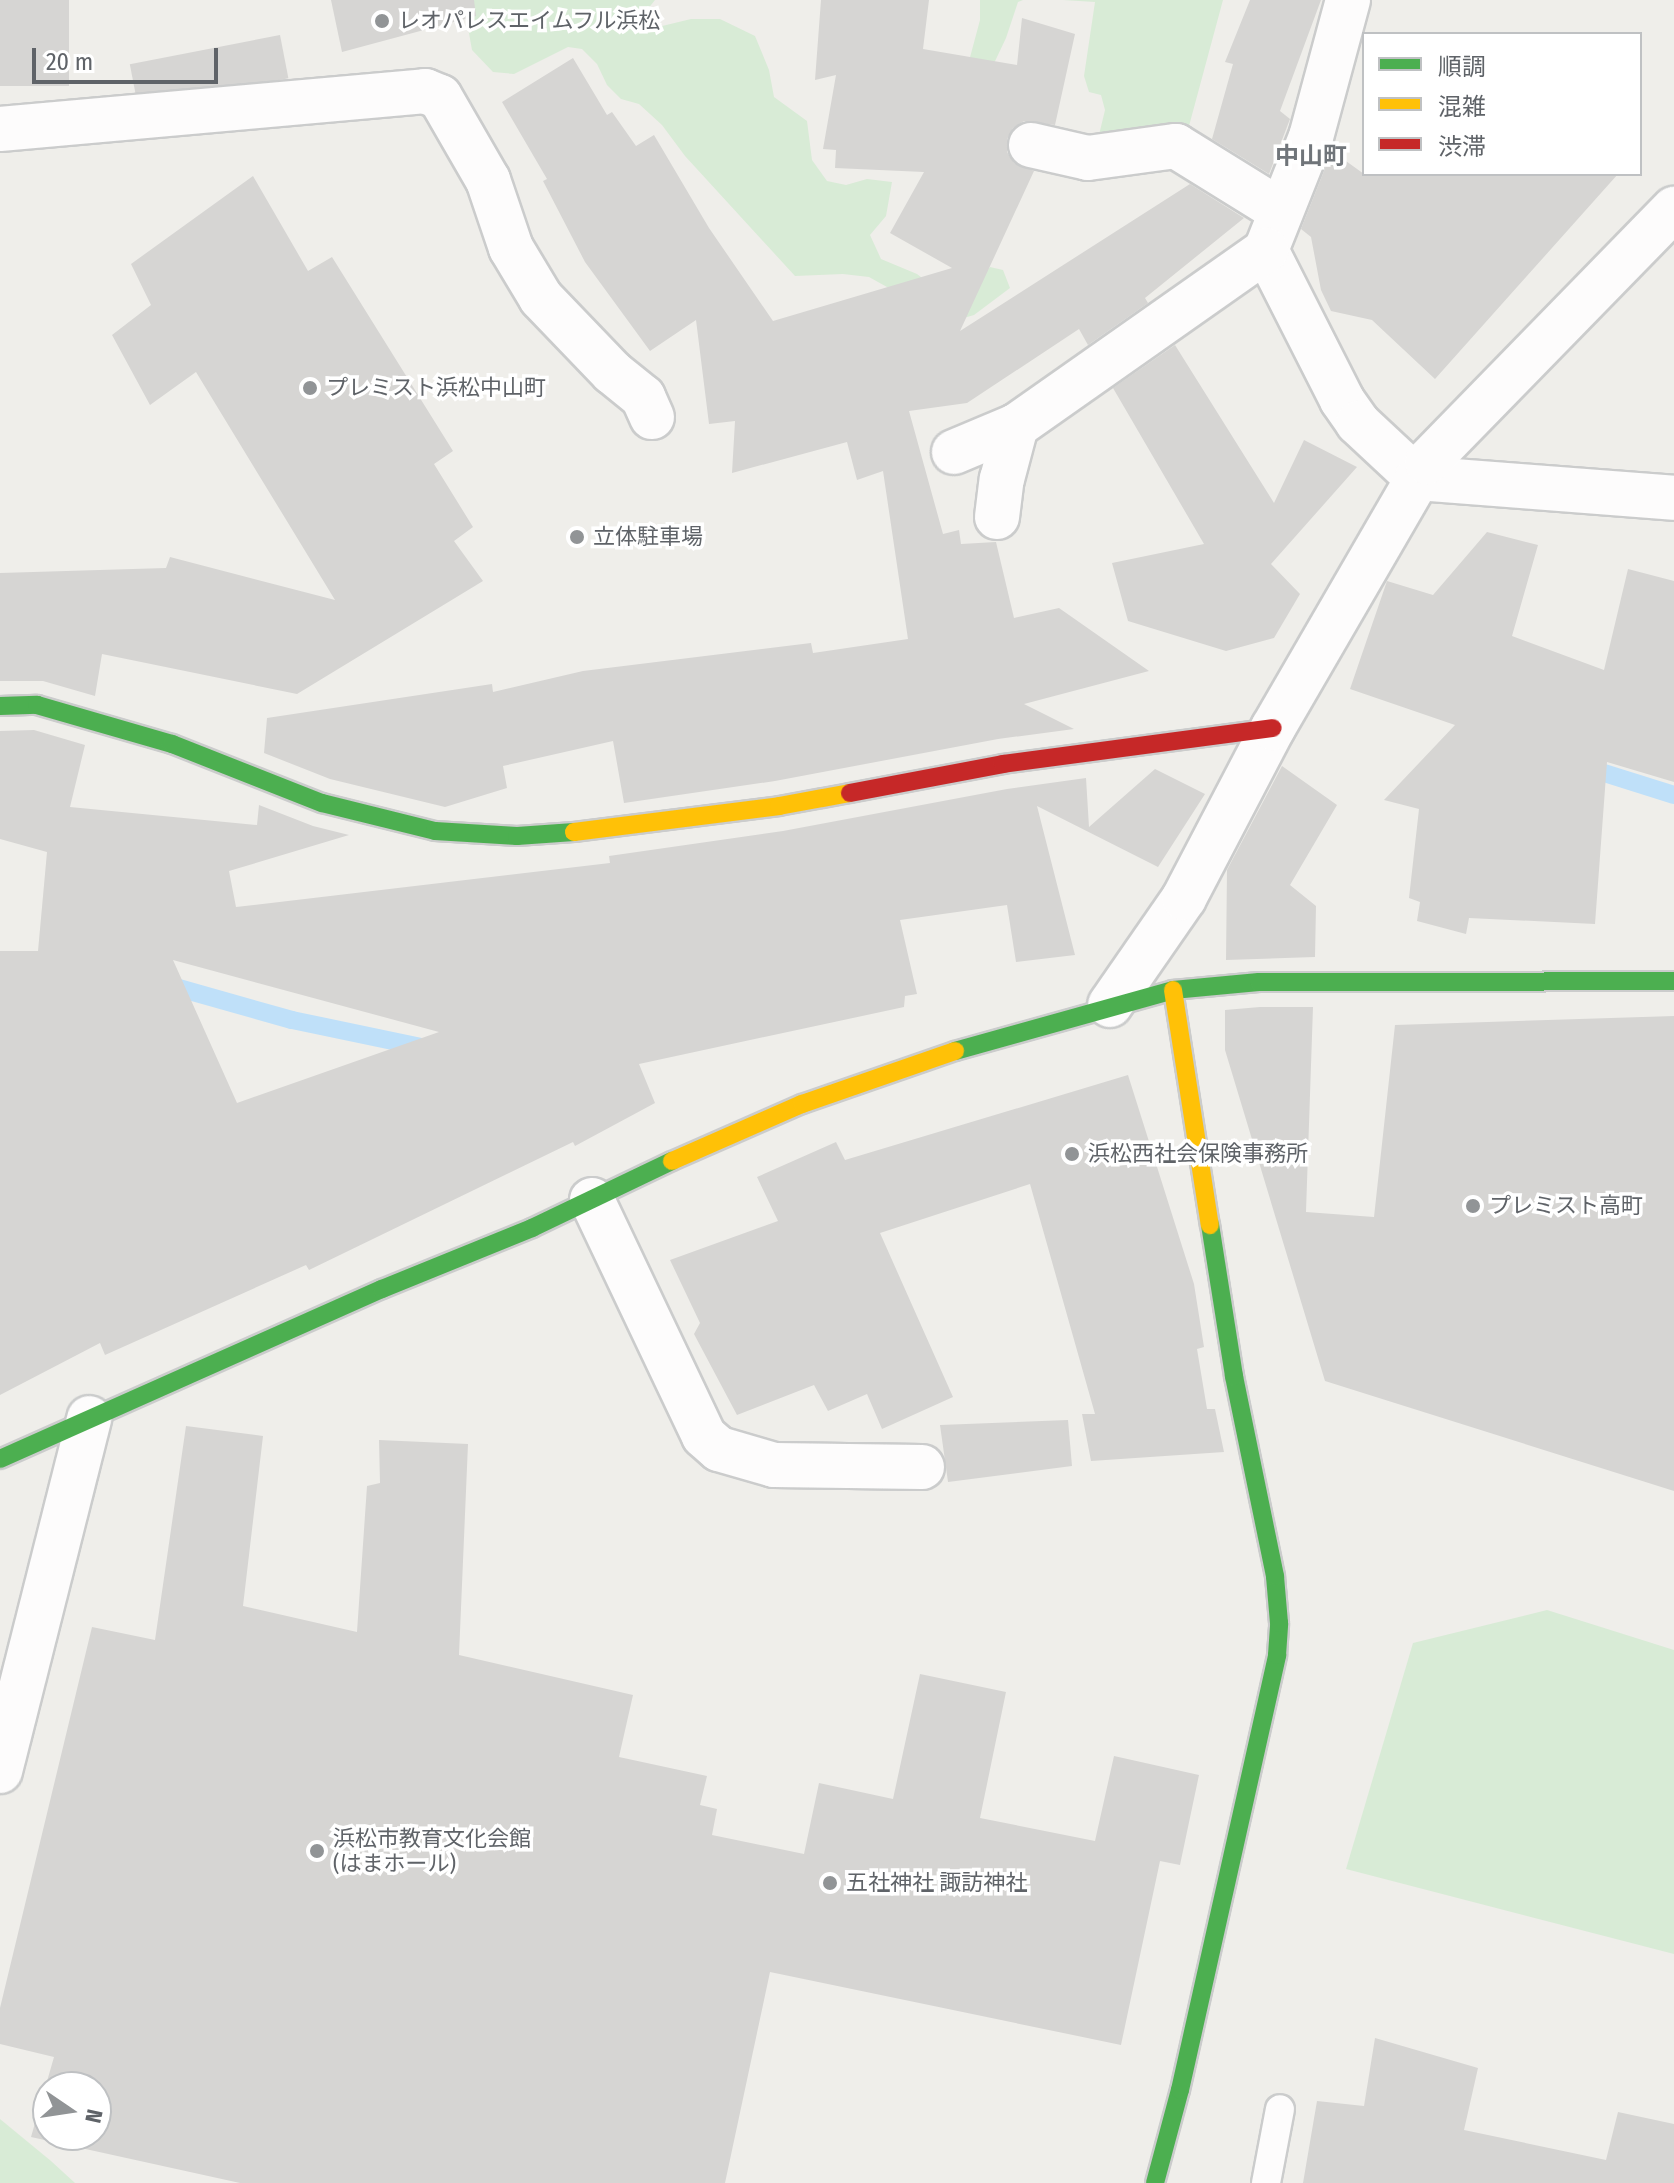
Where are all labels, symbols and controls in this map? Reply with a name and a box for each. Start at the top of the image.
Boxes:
place label: レオパレスエイムフル浜松 [398,8,662,34]
marker: レオパレスエイムフル浜松 [373,12,391,30]
scale bar [36,32,222,82]
legend [1362,32,1642,176]
text: 20 m [46,48,93,76]
text: 順調 [1438,53,1486,81]
text: 混雑 [1438,93,1486,121]
text: 渋滞 [1438,133,1486,161]
district label: 中山町 [1275,143,1347,171]
place label: プレミスト浜松中山町 [326,375,546,401]
marker: プレミスト浜松中山町 [301,379,319,397]
place label: 立体駐車場 [593,524,703,550]
marker: 立体駐車場 [568,528,586,546]
place label: 浜松西社会保険事務所 [1088,1141,1308,1167]
marker: 浜松西社会保険事務所 [1063,1145,1081,1163]
place label: プレミスト高町 [1489,1193,1643,1219]
marker: プレミスト高町 [1464,1197,1482,1215]
place label: 浜松市教育文化会館 (はまホール) [333,1825,531,1876]
marker: 浜松市教育文化会館 (はまホール) [308,1842,326,1860]
place label: 五社神社 諏訪神社 [846,1870,1027,1896]
marker: 五社神社 諏訪神社 [821,1874,839,1892]
north arrow [32,2071,112,2151]
text: N [79,2107,109,2126]

